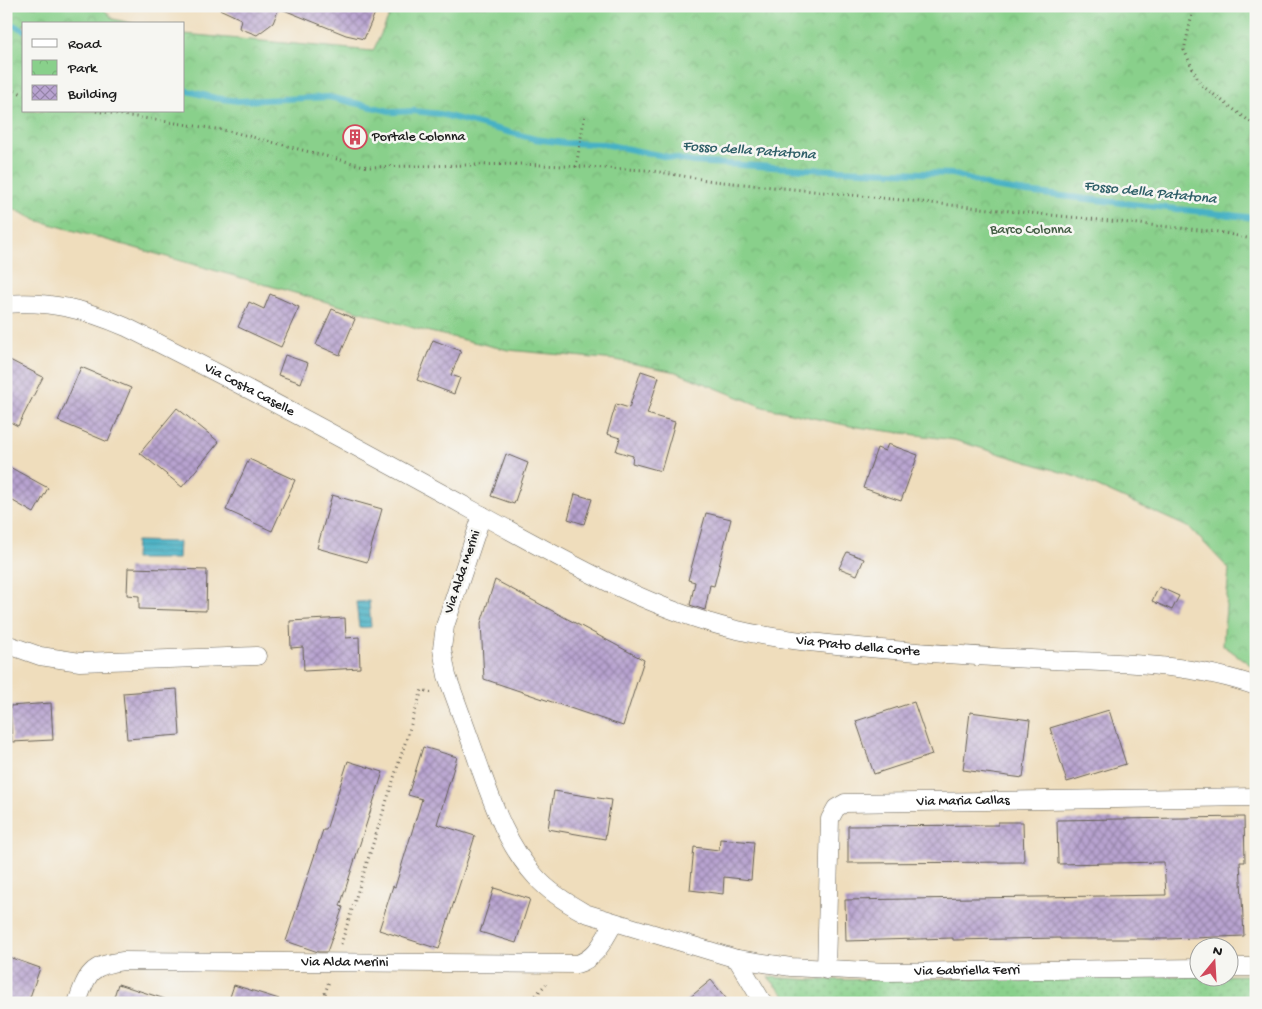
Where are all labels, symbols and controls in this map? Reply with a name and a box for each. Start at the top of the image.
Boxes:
legend [22,22,185,112]
text: Road [68,36,102,54]
text: Park [67,60,98,78]
text: Building [67,86,117,104]
building icon: Portale Colonna [342,124,368,150]
place label: Portale Colonna [371,129,467,146]
water label: Fosso della Patatona [682,137,818,165]
water label: Fosso della Patatona [1083,177,1219,209]
park label: Barco Colonna [989,222,1073,239]
street label: Via Costa Caselle [200,359,298,421]
street label: Via Alda Merini [440,528,485,617]
street label: Via Prato della Corte [794,632,921,661]
street label: Via Maria Callas [915,792,1011,810]
north arrow [1190,936,1240,986]
text: N [1210,943,1224,962]
street label: Via Alda Merini [300,954,389,971]
street label: Via Gabriella Ferri [913,962,1020,980]

